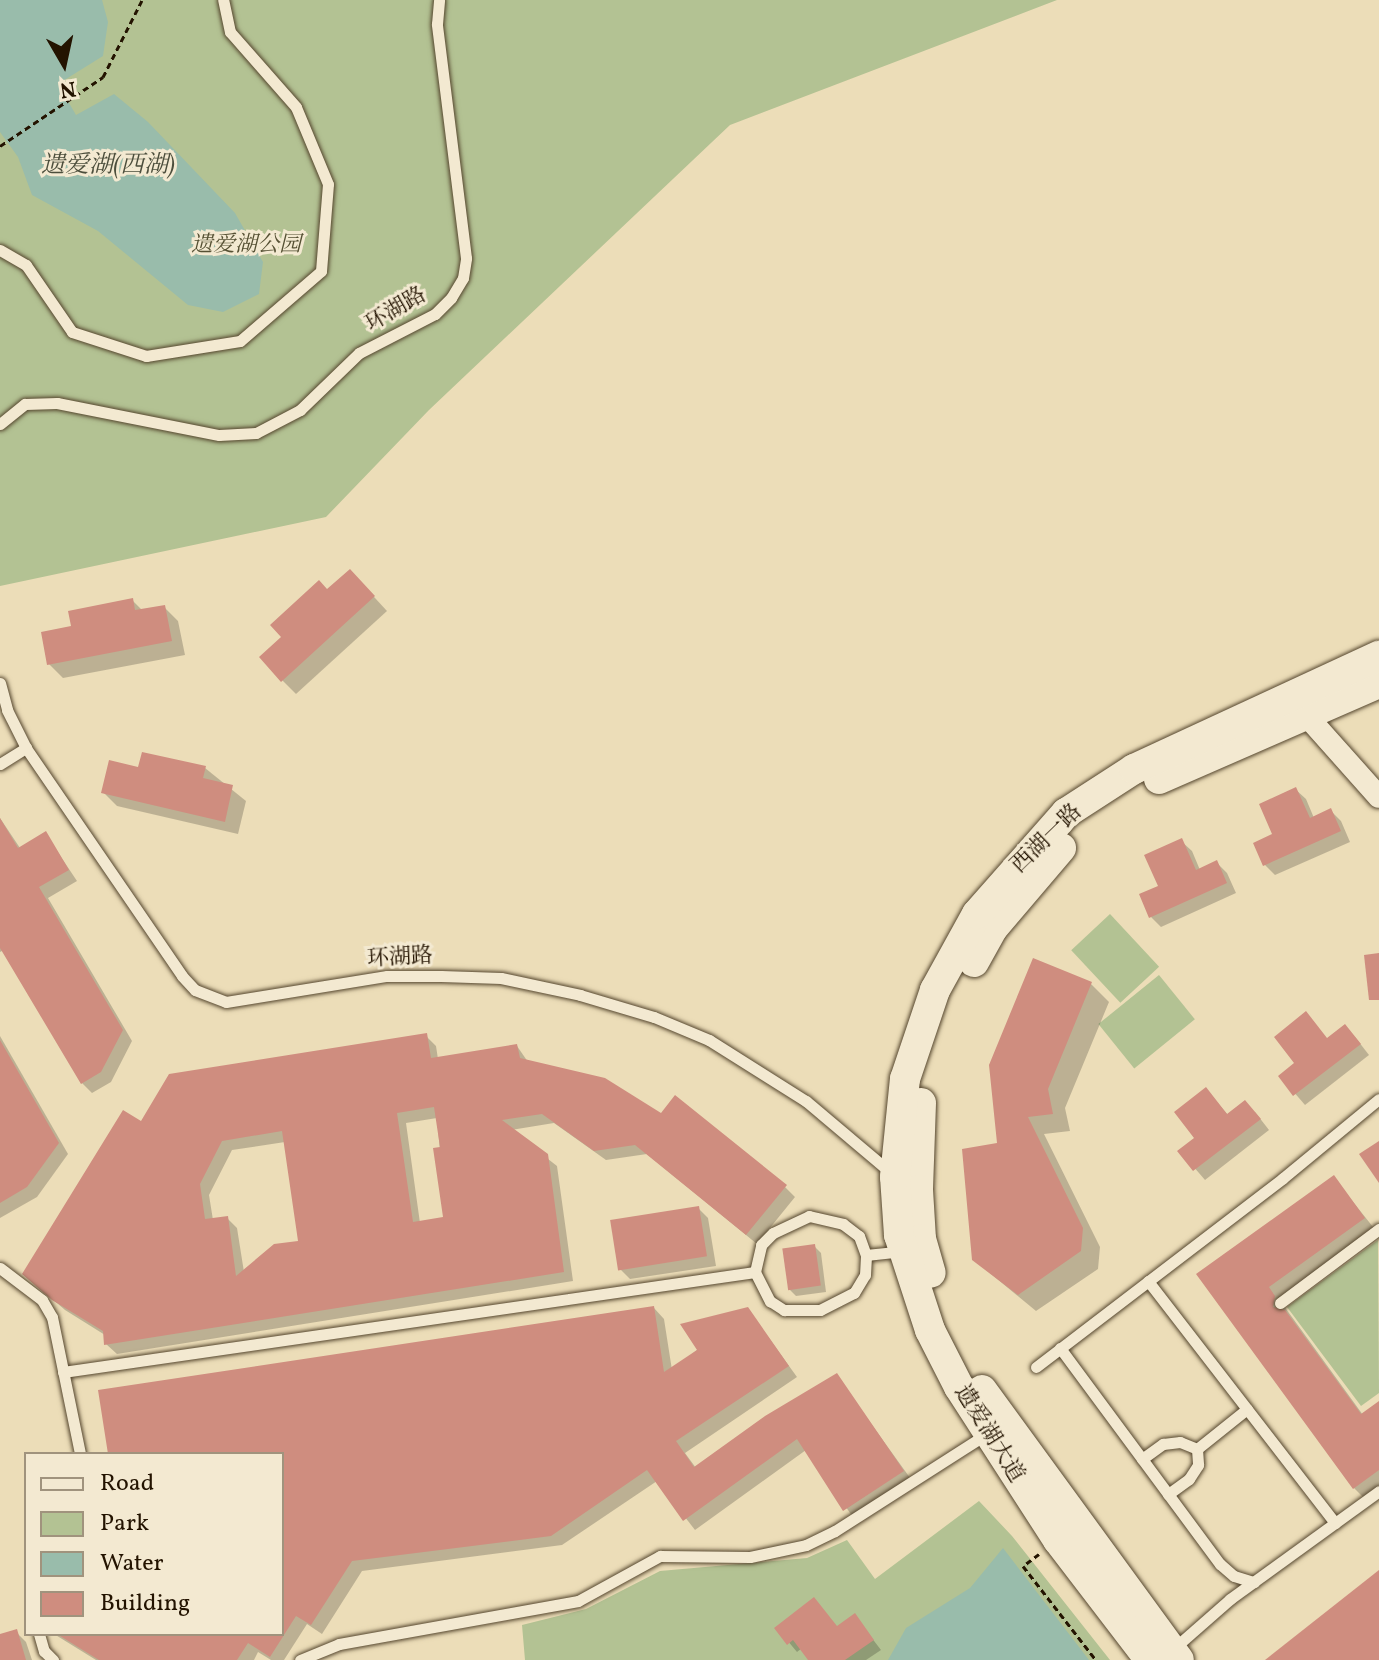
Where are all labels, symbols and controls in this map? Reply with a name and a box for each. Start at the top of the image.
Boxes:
north arrow [24,24,104,104]
text: N [58,72,78,105]
water label: 遗爱湖(西湖) [41,153,175,181]
park label: 遗爱湖公园 [191,233,301,259]
street label: 环湖路 [361,282,431,338]
street label: 西湖一路 [1006,799,1088,879]
street label: 环湖路 [366,943,434,973]
street label: 遗爱湖大道 [949,1380,1029,1488]
legend [24,1452,284,1636]
text: Road [100,1467,154,1501]
text: Park [100,1507,149,1541]
text: Water [100,1547,164,1581]
text: Building [100,1587,190,1621]

